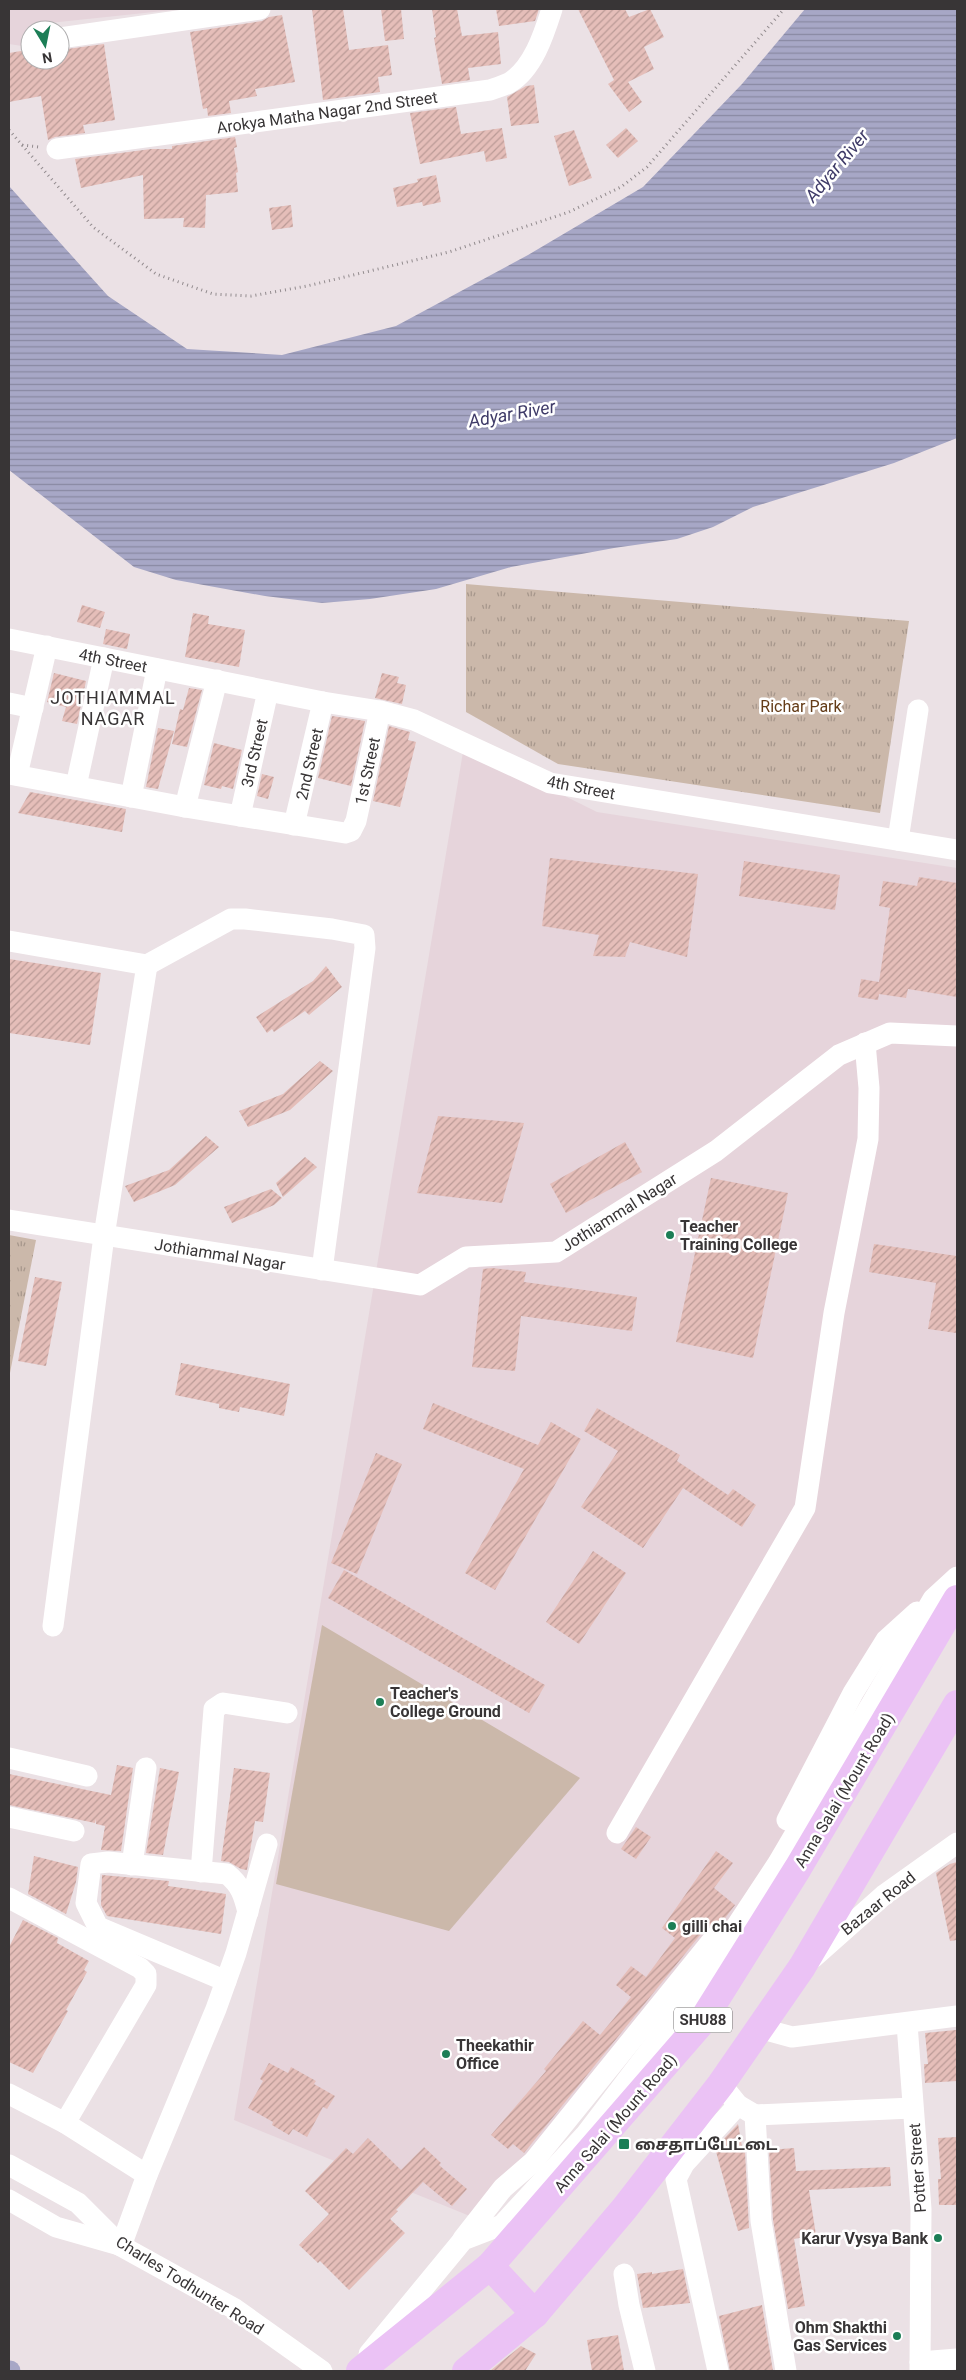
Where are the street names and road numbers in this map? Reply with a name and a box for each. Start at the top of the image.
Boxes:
street label: Arokya Matha Nagar 2nd Street [215,88,439,137]
street label: 4th Street [77,645,149,676]
street label: 3rd Street [237,717,272,789]
street label: 2nd Street [292,726,327,802]
street label: 1st Street [351,736,384,807]
street label: 4th Street [545,772,617,803]
street label: Jothiammal Nagar [558,1169,681,1256]
street label: Jothiammal Nagar [153,1235,287,1274]
street label: Anna Salai (Mount Road) [791,1709,898,1871]
street label: Bazaar Road [837,1868,919,1939]
road number: SHU88 [674,2008,732,2032]
street label: Anna Salai (Mount Road) [550,2050,681,2196]
street label: Potter Street [905,2123,930,2213]
street label: Charles Todhunter Road [112,2232,267,2339]

